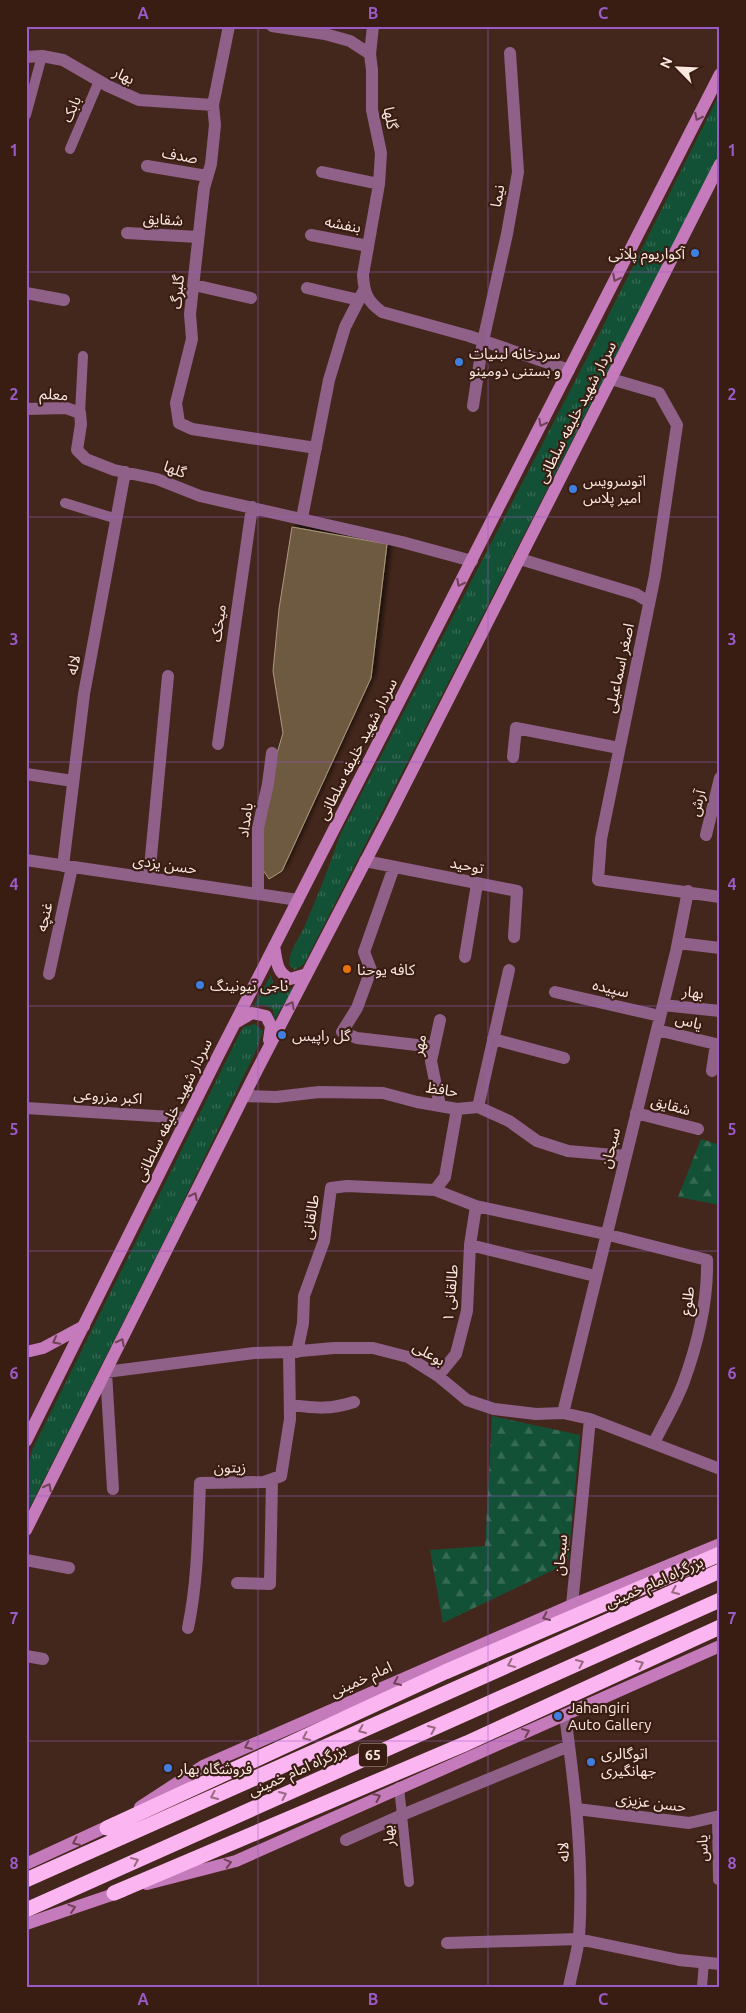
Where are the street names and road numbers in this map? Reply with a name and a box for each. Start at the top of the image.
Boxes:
street label: بهار [109,62,137,88]
street label: بابک [58,93,84,125]
street label: گلها [380,105,401,132]
street label: صدف [161,143,199,167]
street label: نیما [487,183,507,209]
street label: شقایق [142,209,184,231]
street label: بنفشه [323,212,363,236]
street label: گلبرگ [167,273,188,310]
street label: سردار شهید خلیفه سلطانی [533,338,620,486]
street label: معلم [39,385,69,406]
street label: گلها [161,457,189,482]
street label: میخک [207,603,229,643]
street label: اصغر اسماعیلی [601,622,638,715]
street label: لاله [63,654,83,676]
street label: سردار شهید خلیفه سلطانی [314,675,401,823]
street label: آرش [686,787,710,818]
street label: بامداد [234,801,256,839]
street label: حسن یزدی [132,851,198,878]
street label: توحید [449,853,485,878]
street label: غنچه [33,900,57,934]
street label: سپیده [591,976,631,1003]
street label: بهار [680,982,705,1003]
street label: یاس [674,1009,704,1033]
street label: مهر [409,1033,430,1058]
street label: سردار شهید خلیفه سلطانی [131,1036,216,1185]
street label: حافظ [425,1078,459,1100]
street label: اکبر مزروعی [73,1085,143,1108]
street label: شقایق [649,1092,693,1120]
street label: سبحان [597,1126,624,1170]
street label: طالقانی [298,1193,323,1241]
street label: طالقانی ۱ [439,1264,462,1322]
street label: طلوع [677,1285,701,1317]
street label: بوعلی [409,1337,448,1370]
street label: زیتون [214,1458,246,1477]
street label: سبحان [550,1534,571,1576]
street label: بزرگراه امام خمینی [602,1553,707,1614]
street label: امام خمینی [327,1658,396,1703]
street label: بزرگراه امام خمینی [245,1741,350,1802]
road number: 65 [359,1744,387,1766]
street label: حسن عزیزی [615,1789,687,1816]
street label: بهار [378,1824,399,1849]
street label: یاس [693,1834,712,1862]
street label: لاله [554,1842,572,1862]

